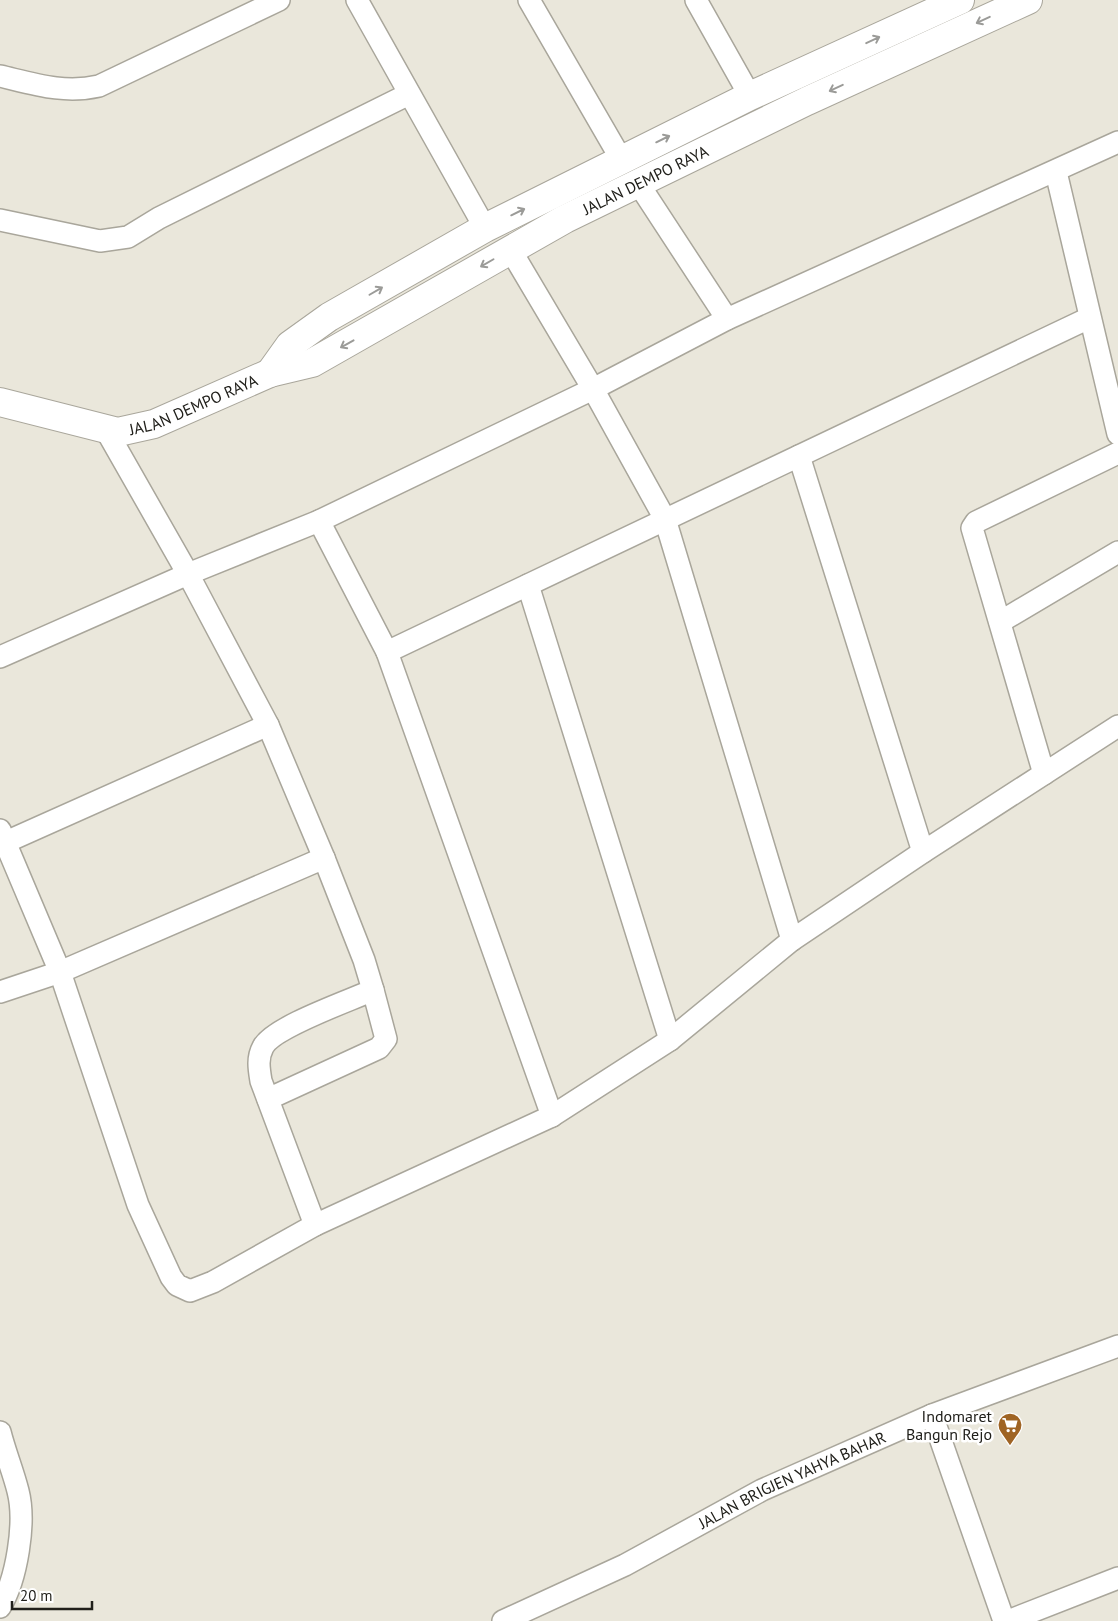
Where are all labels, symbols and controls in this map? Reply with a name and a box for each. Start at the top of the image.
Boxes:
one-way arrow [976,16,991,26]
one-way arrow [865,34,880,44]
one-way arrow [829,84,844,93]
one-way arrow [655,134,670,143]
street label: JALAN DEMPO RAYA [578,141,712,219]
one-way arrow [510,207,525,217]
one-way arrow [481,258,495,268]
one-way arrow [368,285,382,295]
one-way arrow [339,339,354,349]
street label: JALAN DEMPO RAYA [126,370,261,439]
place label: Indomaret Bangun Rejo [906,1406,993,1444]
supermarket icon: Indomaret Bangun Rejo [997,1412,1023,1446]
street label: JALAN BRIGJEN YAHYA BAHAR [694,1427,889,1533]
scale bar [12,1578,92,1610]
text: 20 m [20,1586,53,1605]

